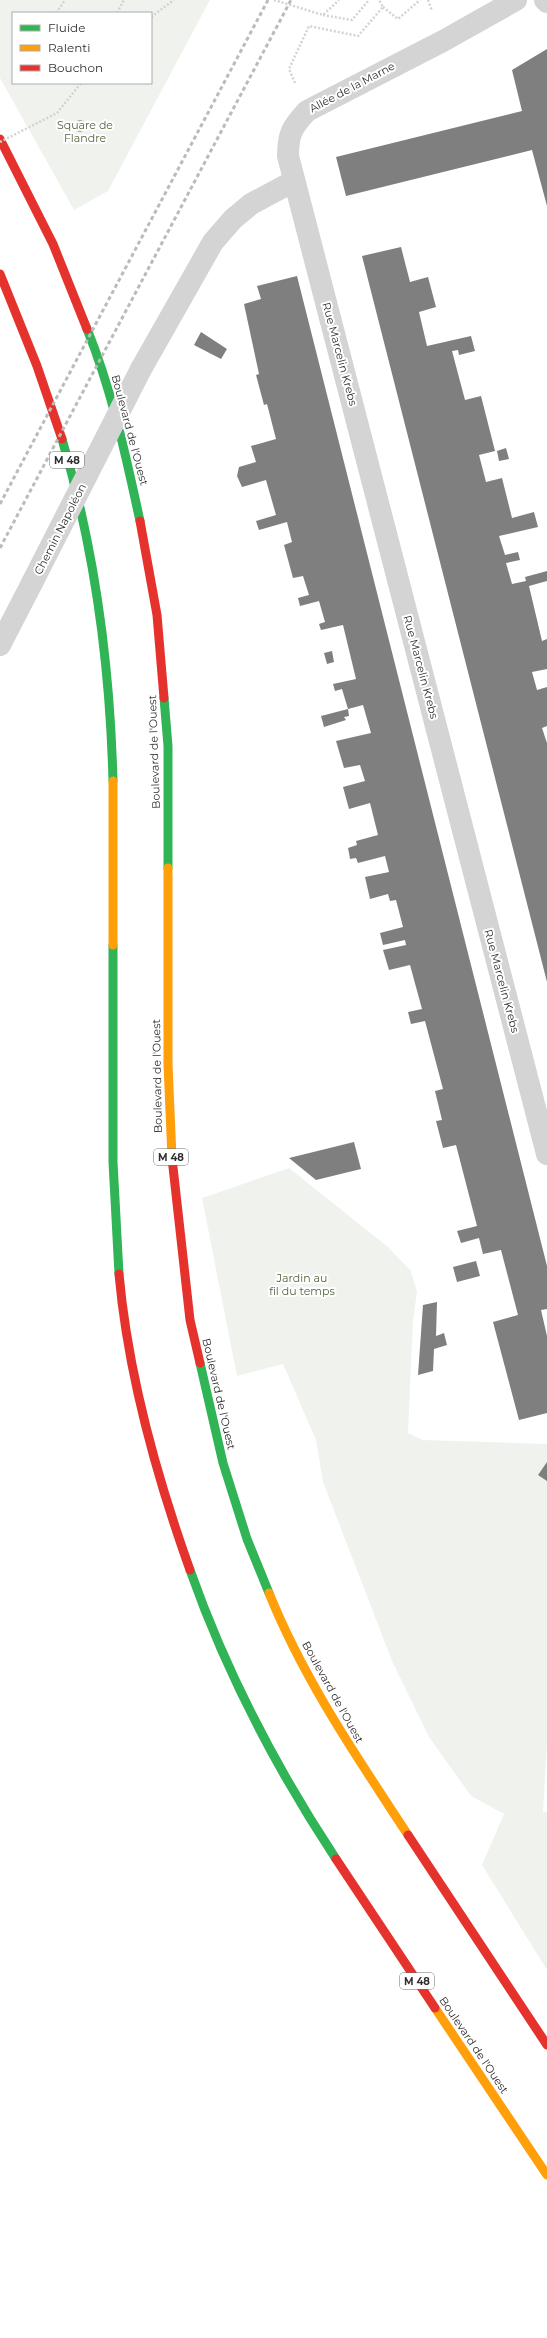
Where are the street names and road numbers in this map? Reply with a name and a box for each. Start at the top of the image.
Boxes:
street label: Allée de la Marne [307,58,397,115]
street label: Rue Marcelin Krebs [319,301,361,408]
street label: Boulevard de l'Ouest [108,373,152,487]
road number: M 48 [50,452,84,468]
street label: Chemin Napoléon [31,481,89,577]
street label: Rue Marcelin Krebs [400,614,442,721]
street label: Boulevard de l'Ouest [145,694,163,809]
street label: Rue Marcelin Krebs [481,928,523,1035]
street label: Boulevard de l'Ouest [149,1018,165,1133]
road number: M 48 [154,1149,188,1165]
street label: Boulevard de l'Ouest [199,1337,239,1452]
street label: Boulevard de l'Ouest [299,1639,367,1746]
road number: M 48 [400,1973,434,1989]
street label: Boulevard de l'Ouest [436,1994,512,2097]

